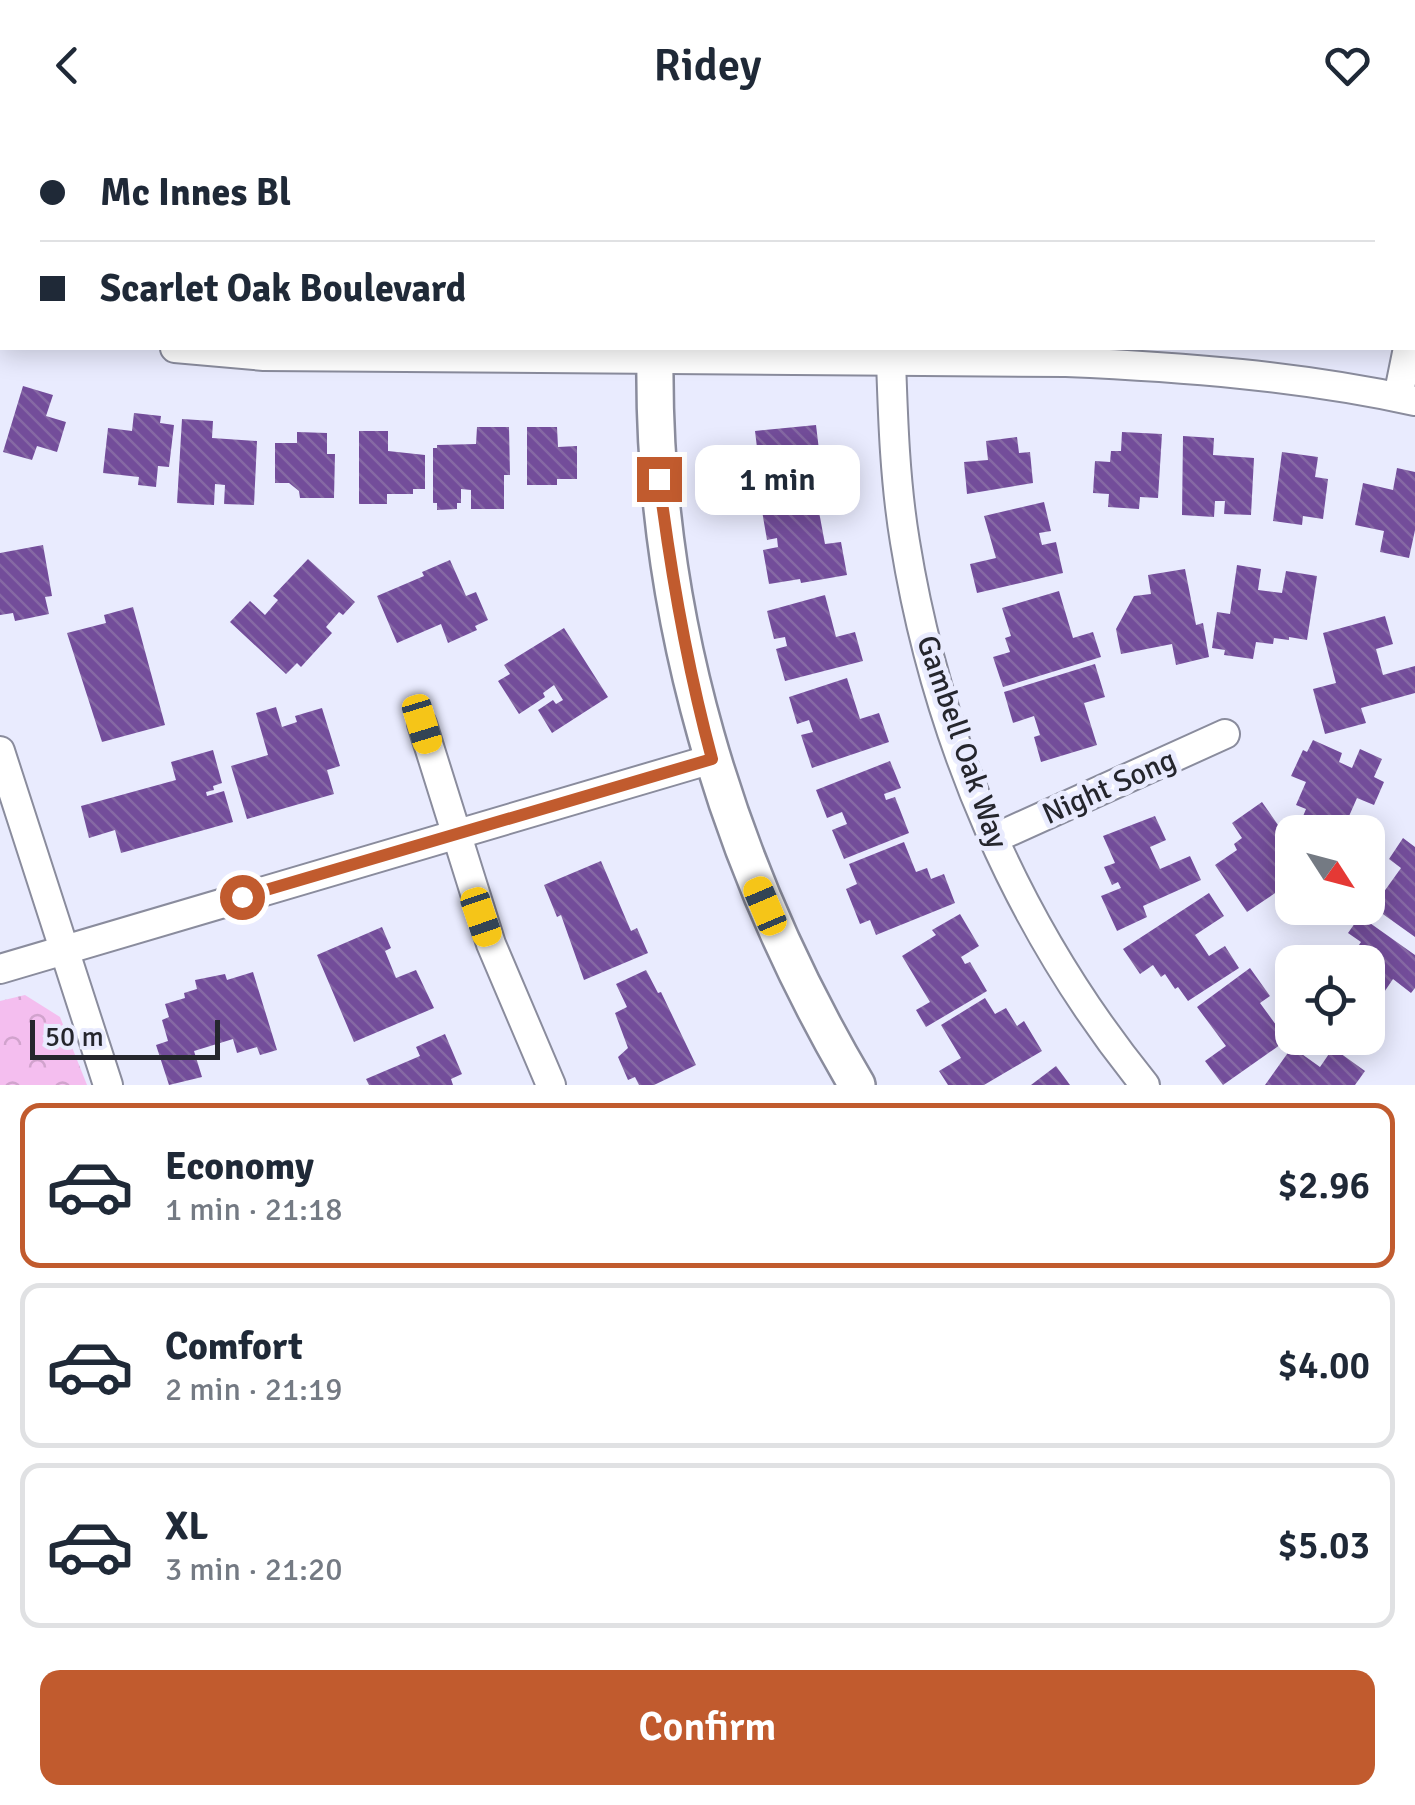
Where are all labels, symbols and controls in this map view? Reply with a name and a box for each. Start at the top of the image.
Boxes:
icon: back [40,38,95,93]
text: Ridey [654,38,761,93]
icon: heart [1320,38,1375,93]
text: Mc Innes Bl [100,169,291,216]
text: Scarlet Oak Boulevard [100,265,466,312]
callout: 1 min [694,444,859,514]
route end [637,457,682,502]
text: 1 min [739,460,816,499]
street label: Gambell Oak Way [908,631,1016,853]
car [399,691,445,757]
street label: Night Song [1036,741,1182,833]
north arrow [1275,815,1385,925]
map controls [1275,815,1385,1055]
car [739,873,791,939]
route start [220,875,265,920]
car [457,884,505,950]
button: locate [1275,945,1385,1055]
scale bar [30,1015,220,1060]
text: 50 m [45,1020,104,1054]
icon: car [45,1141,135,1231]
text: Economy [165,1143,314,1190]
text: $2.96 [1277,1162,1370,1209]
text: 1 min · 21:18 [165,1190,343,1229]
icon: car [45,1321,135,1411]
text: Comfort [165,1323,303,1370]
text: $4.00 [1277,1342,1370,1389]
text: 2 min · 21:19 [165,1370,343,1409]
icon: car [45,1501,135,1591]
text: XL [165,1503,208,1550]
text: $5.03 [1277,1522,1370,1569]
text: 3 min · 21:20 [165,1550,343,1589]
button: Confirm [40,1670,1375,1785]

